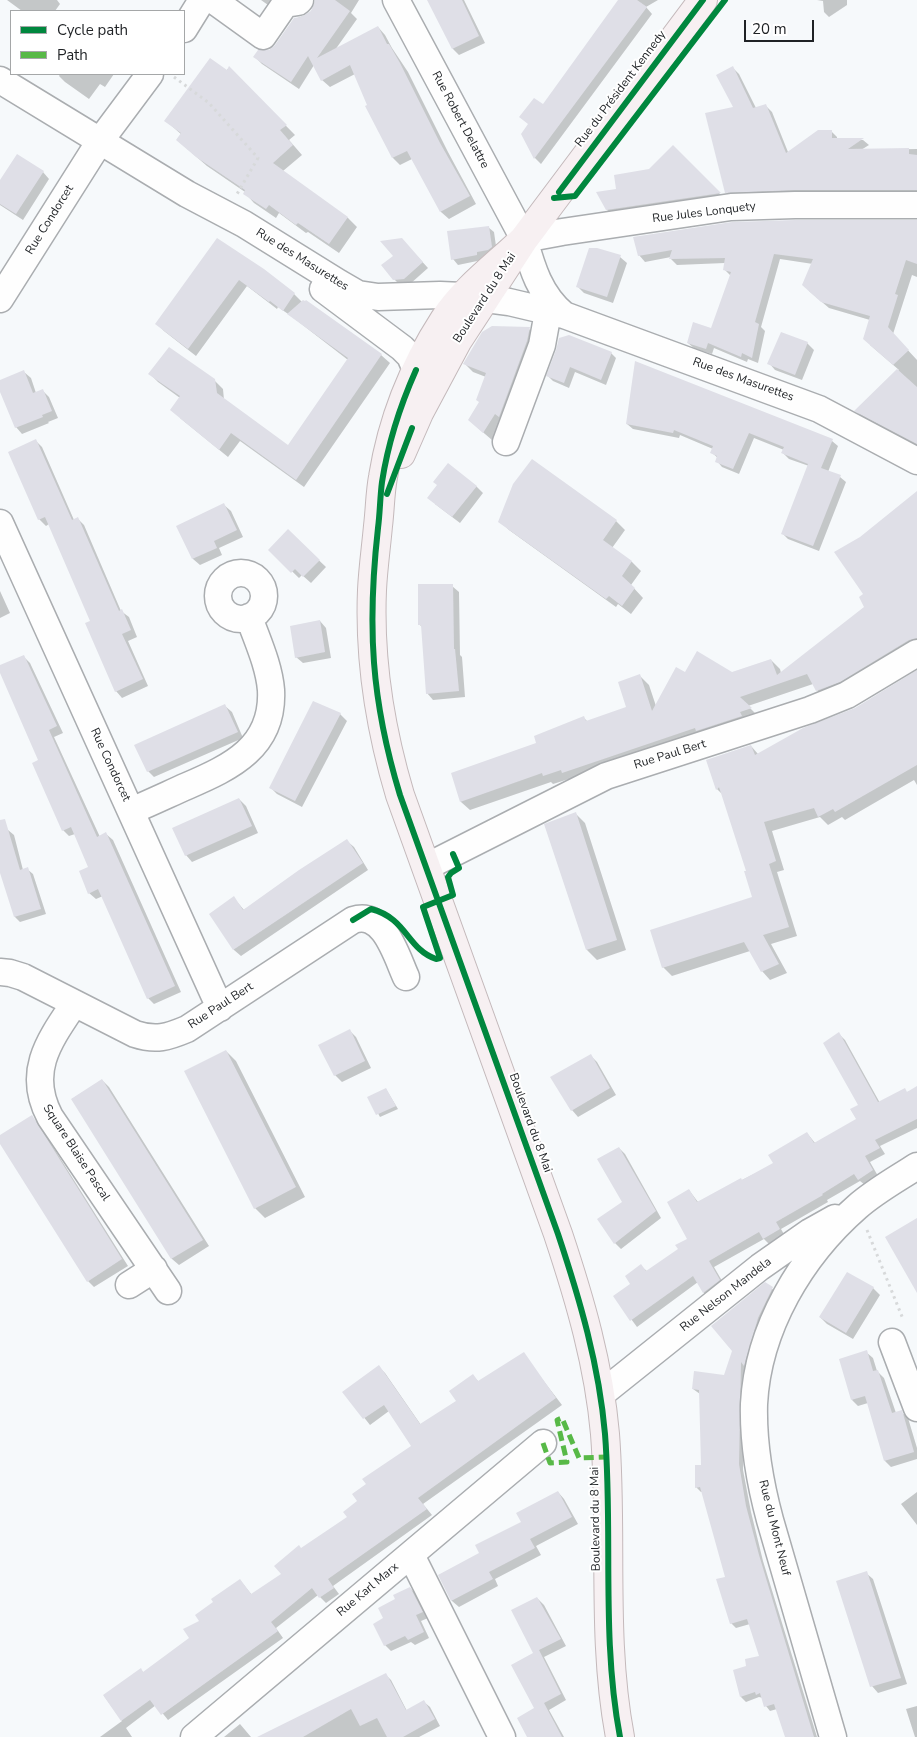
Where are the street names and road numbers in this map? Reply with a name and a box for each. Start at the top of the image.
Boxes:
street label: Rue du Président Kennedy [572,28,670,150]
street label: Rue Robert Delattre [428,69,492,171]
street label: Rue Condorcet [23,183,77,257]
street label: Rue Jules Lonquety [651,200,757,226]
street label: Rue des Masurettes [253,226,351,294]
street label: Boulevard du 8 Mai [450,250,520,346]
street label: Rue des Masurettes [690,355,796,405]
street label: Rue Condorcet [87,726,133,804]
street label: Rue Paul Bert [632,737,708,773]
street label: Rue Paul Bert [186,980,256,1032]
street label: Boulevard du 8 Mai [505,1071,555,1175]
street label: Square Blaise Pascal [39,1102,113,1204]
street label: Rue Nelson Mandela [677,1255,775,1335]
street label: Boulevard du 8 Mai [588,1467,604,1571]
street label: Rue du Mont Neuf [755,1479,793,1577]
street label: Rue Karl Marx [334,1560,402,1620]

